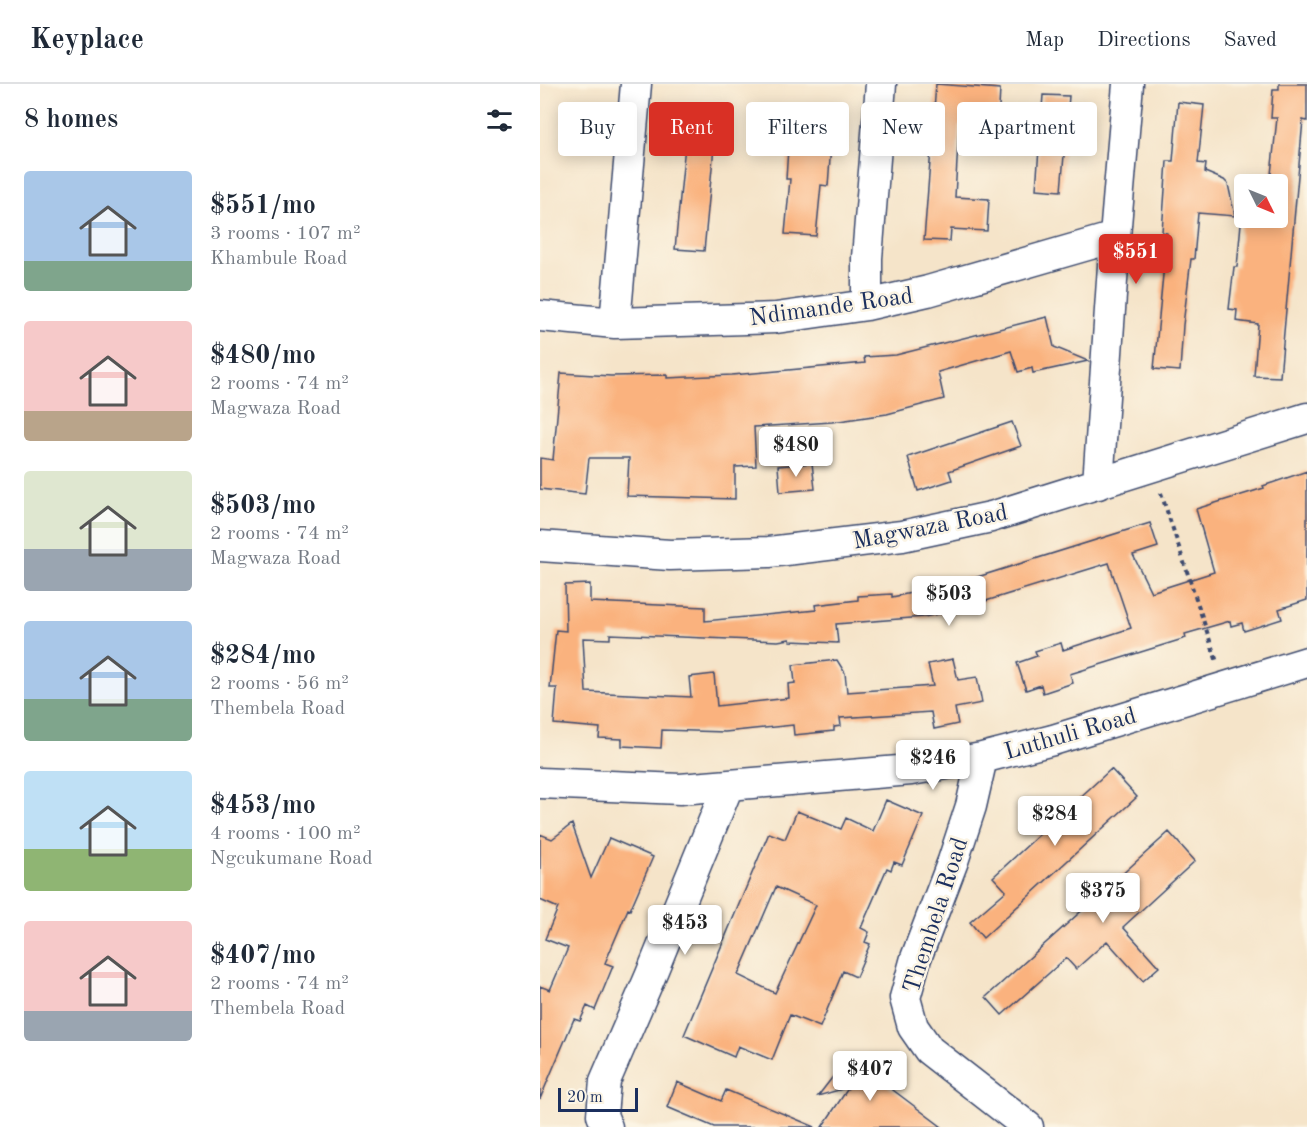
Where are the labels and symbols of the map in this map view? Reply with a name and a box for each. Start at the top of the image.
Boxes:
north arrow [1234,174,1288,228]
pin: $551 [1100,234,1172,285]
street label: Ndimande Road [748,285,915,331]
pin: $480 [760,427,832,478]
street label: Magwaza Road [851,501,1010,555]
pin: $503 [913,576,985,627]
street label: Luthuli Road [1002,705,1139,765]
pin: $246 [897,740,969,791]
pin: $284 [1019,796,1091,847]
street label: Thembela Road [900,835,973,996]
pin: $375 [1067,873,1139,924]
pin: $453 [649,905,721,956]
pin: $407 [834,1051,906,1102]
scale bar [558,1085,638,1112]

